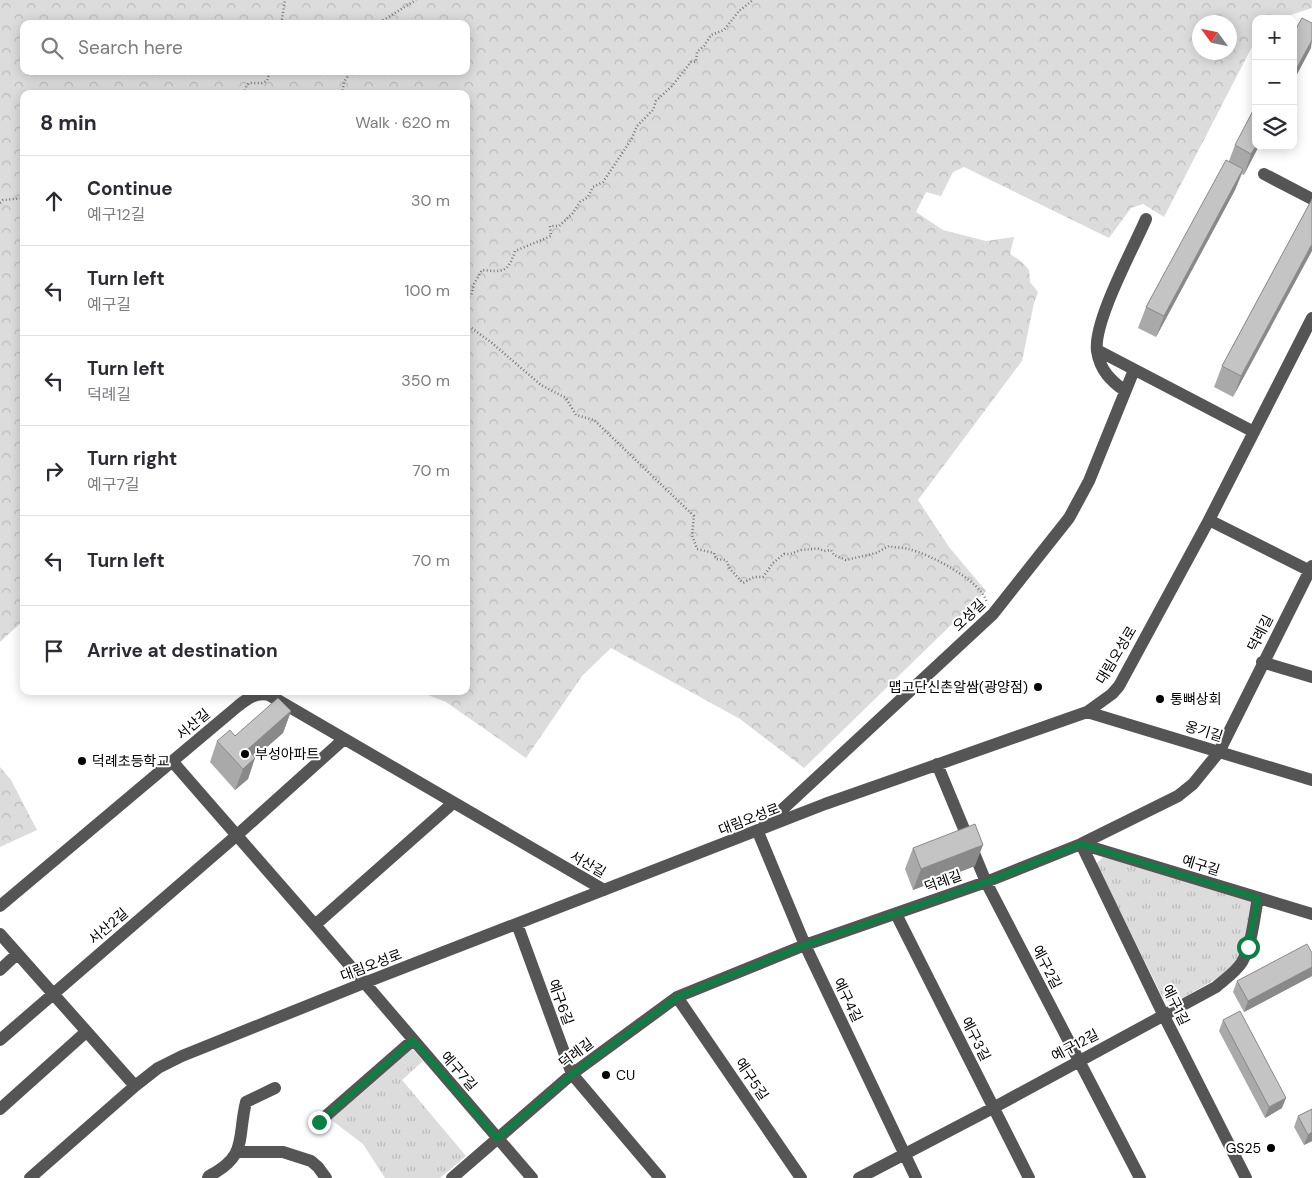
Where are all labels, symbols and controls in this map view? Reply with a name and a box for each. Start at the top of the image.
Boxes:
north arrow [1192,15,1237,60]
map controls [1252,15,1297,150]
button: + [1252,15,1297,60]
search box [20,20,470,75]
icon: search [38,34,66,62]
text: Search here [78,35,183,60]
button: − [1252,60,1297,105]
button: layers [1252,105,1297,150]
text: 8 min [40,109,97,137]
text: Walk · 620 m [355,112,450,133]
text: Continue [87,176,173,201]
icon: ahead [40,187,68,215]
text: 30 m [411,190,450,211]
text: 예구12길 [87,204,145,225]
text: Turn left [87,266,165,291]
icon: left [40,277,68,305]
text: 100 m [405,280,450,301]
text: 예구길 [87,294,131,315]
text: Turn left [87,356,165,381]
icon: left [40,367,68,395]
text: 350 m [401,370,450,391]
text: 덕례길 [87,384,131,405]
text: Turn right [87,446,177,471]
icon: right [40,457,68,485]
text: 70 m [412,460,450,481]
text: 예구7길 [87,474,140,495]
icon: left [40,547,68,575]
text: Turn left [87,548,165,573]
text: 70 m [412,550,450,571]
street label: 오성길 [949,595,989,635]
street label: 덕례길 [1243,612,1277,654]
street label: 대림오성로 [1092,623,1140,687]
icon: arrive [40,637,68,665]
text: Arrive at destination [87,638,278,663]
place label: 맵고단신촌알쌈(광양점) [889,678,1028,696]
marker: 맵고단신촌알쌈(광양점) [1032,681,1044,693]
place label: 통뼈상회 [1170,690,1222,708]
marker: 통뼈상회 [1154,693,1166,705]
street label: 서산길 [172,705,214,743]
street label: 옹기길 [1183,717,1225,745]
place label: 부성아파트 [255,745,320,763]
marker: 부성아파트 [239,748,251,760]
place label: 덕례초등학교 [92,752,169,770]
marker: 덕례초등학교 [76,755,88,767]
street label: 대림오성로 [716,799,782,839]
street label: 서산길 [567,847,609,881]
street label: 예구길 [1180,851,1222,879]
street label: 덕례길 [922,866,964,896]
street label: 서산2길 [84,904,132,948]
route start [1237,936,1260,959]
street label: 예구2길 [1028,942,1066,992]
street label: 대림오성로 [338,945,404,985]
street label: 예구4길 [830,975,866,1025]
street label: 예구6길 [544,977,578,1027]
street label: 예구1길 [1158,982,1194,1028]
street label: 예구3길 [957,1014,995,1064]
street label: 예구12길 [1048,1025,1102,1065]
street label: 덕례길 [555,1034,597,1072]
street label: 예구7길 [437,1048,481,1094]
street label: 예구5길 [731,1054,773,1104]
place label: CU [616,1066,635,1084]
marker: CU [600,1069,612,1081]
route end [308,1111,331,1134]
place label: GS25 [1226,1139,1261,1157]
marker: GS25 [1265,1142,1277,1154]

